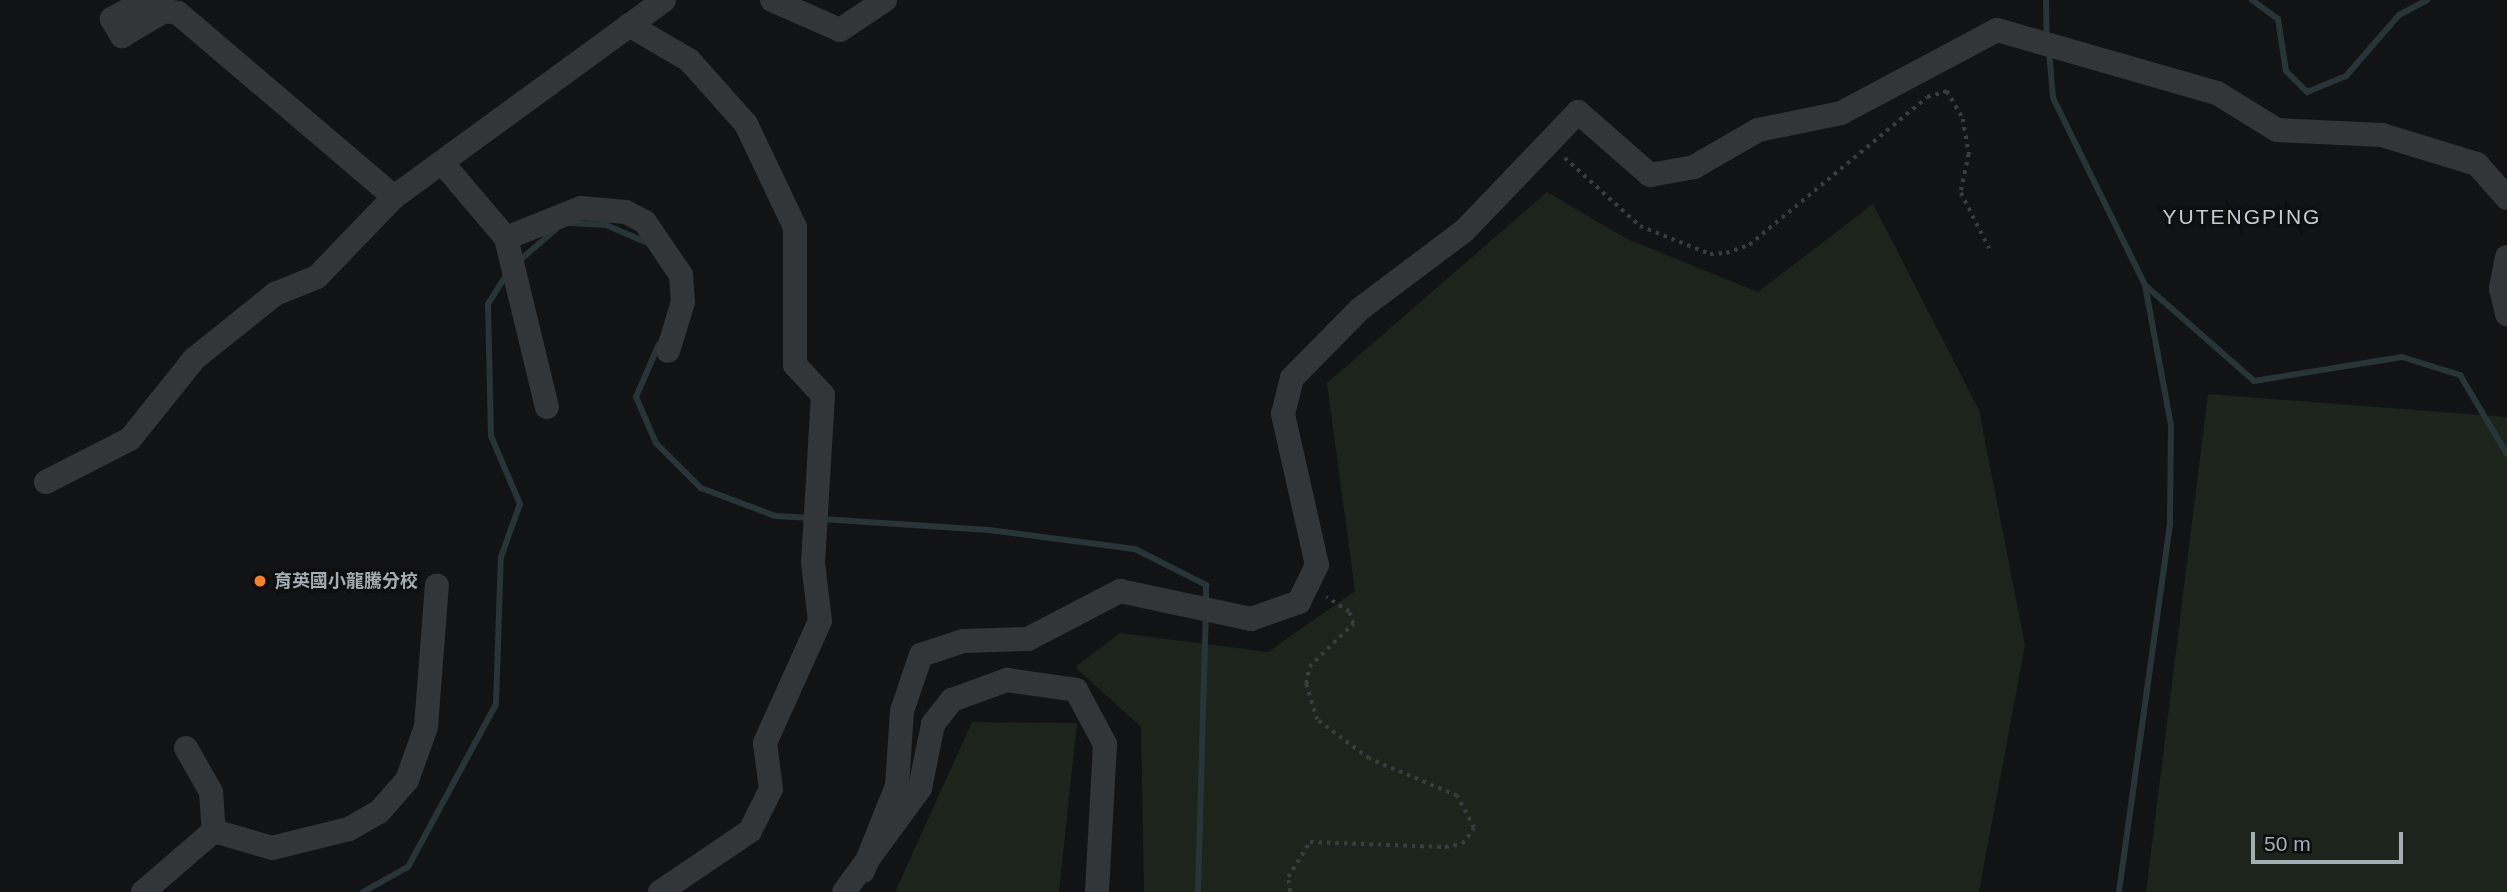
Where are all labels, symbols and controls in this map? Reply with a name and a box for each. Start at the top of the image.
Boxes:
district label: YUTENGPING [2164,204,2320,230]
place label: 育英國小龍騰分校 [274,570,418,592]
marker: 育英國小龍騰分校 [252,573,268,589]
scale bar [2255,818,2407,862]
text: 50 m [2264,832,2311,855]

